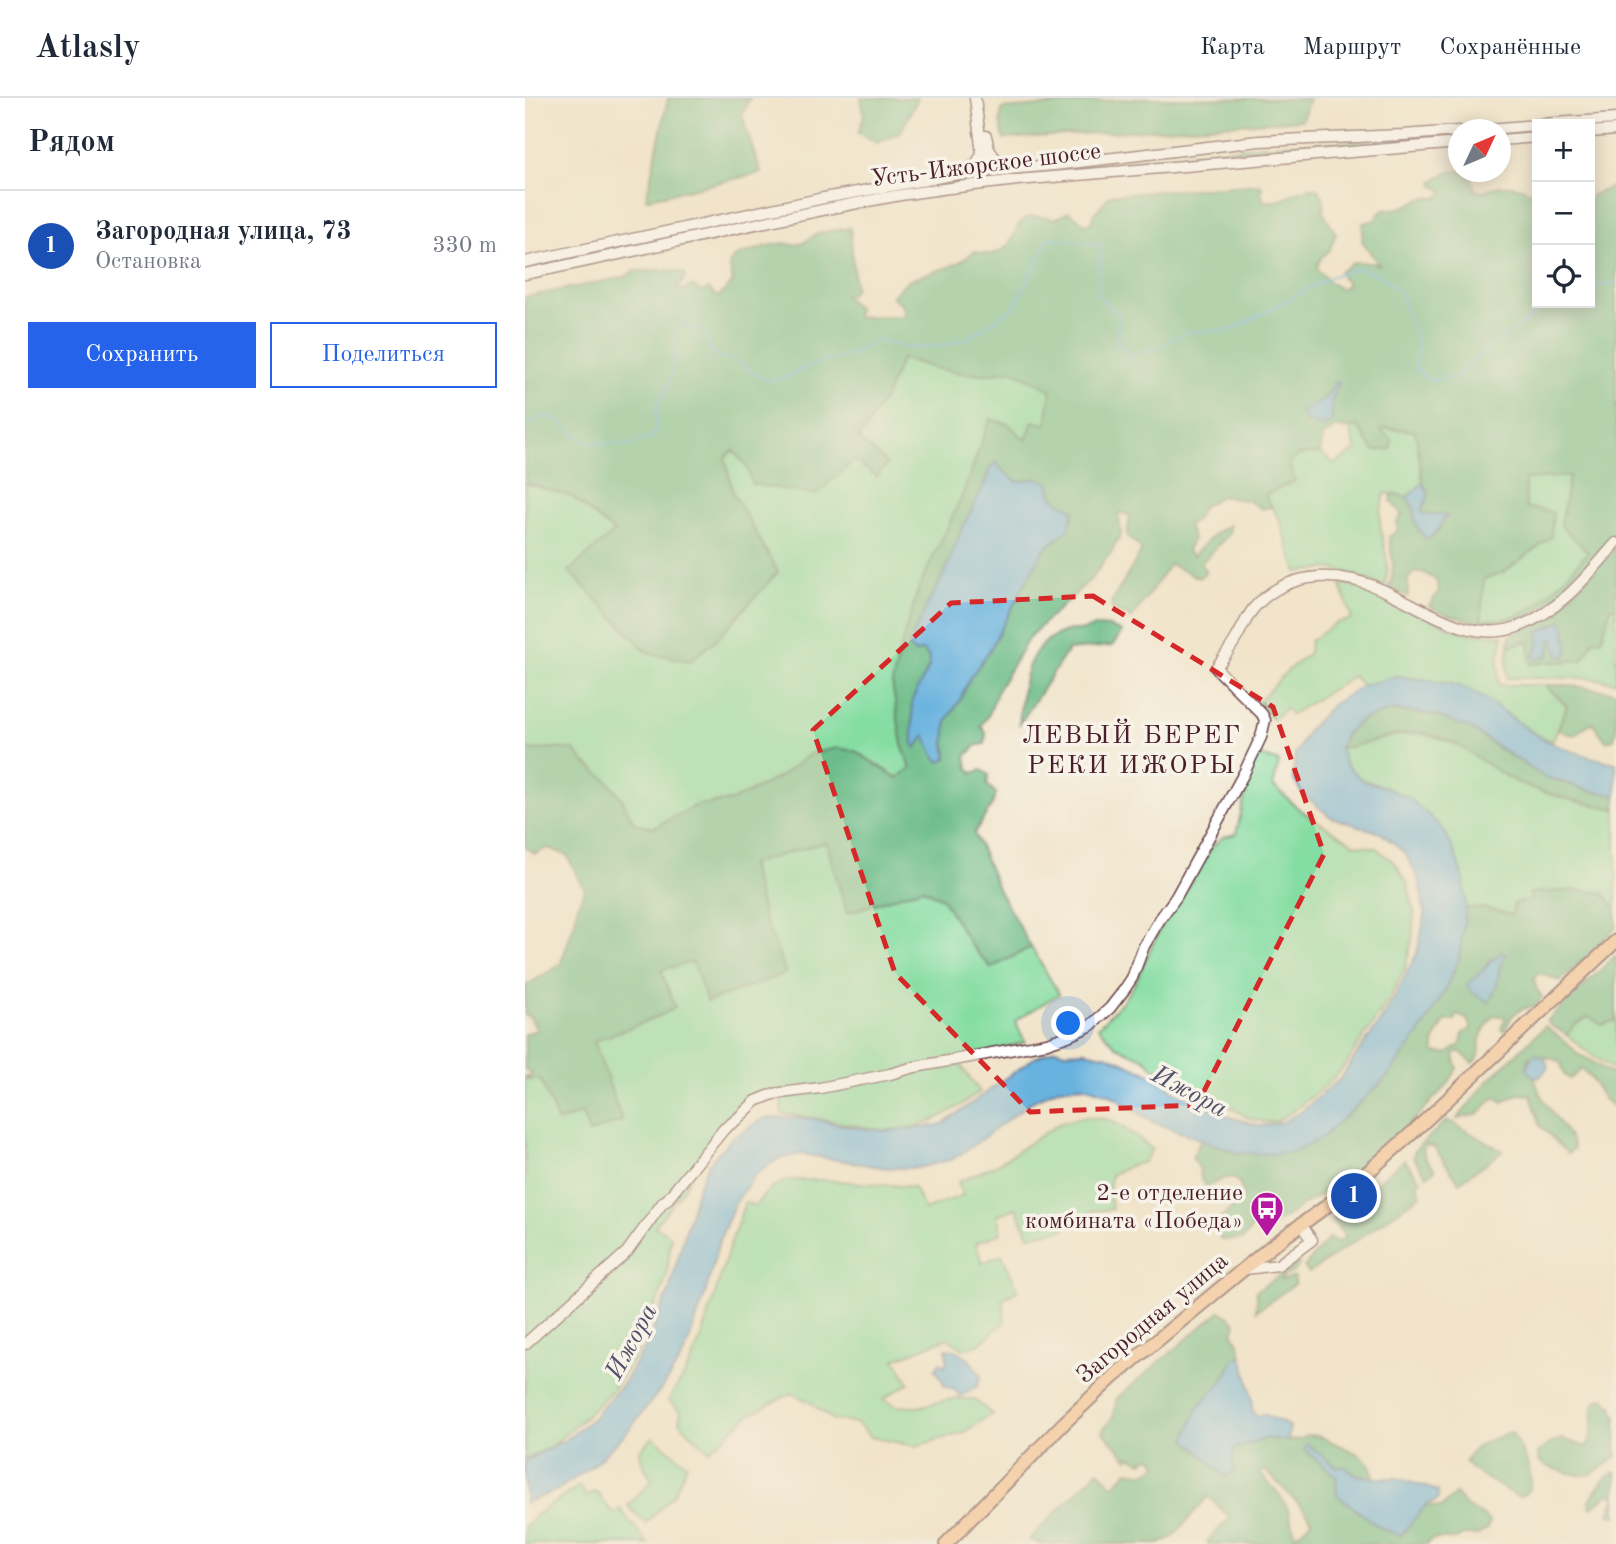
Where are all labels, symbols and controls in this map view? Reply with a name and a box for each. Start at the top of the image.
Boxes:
text: Atlasly [35,32,140,65]
text: Карта [1200,36,1265,60]
text: Маршрут [1303,36,1401,60]
text: Сохранённые [1439,36,1581,60]
north arrow [1448,119,1511,182]
map controls [1532,119,1595,308]
button: + [1532,119,1595,182]
text: Рядом [28,128,115,158]
street label: Усть-Ижорское шоссе [870,140,1102,192]
button: − [1532,182,1595,245]
text: Загородная улица, 73 [95,219,352,245]
text: 1 [44,234,58,257]
text: 330 m [432,234,497,257]
button: locate [1532,245,1595,308]
text: Остановка [95,250,201,273]
button: Сохранить [28,322,256,388]
button: Поделиться [270,322,497,388]
district label: ЛЕВЫЙ БЕРЕГ РЕКИ ИЖОРЫ [1022,718,1242,779]
your location [1051,1006,1085,1040]
water label: Ижора [1146,1061,1231,1123]
pin: 1 [1331,1170,1377,1222]
place label: 2-е отделение комбината «Победа» [1025,1182,1243,1234]
bus stop icon: 2-е отделение комбината «Победа» [1248,1189,1286,1238]
street label: Загородная улица [1073,1249,1233,1389]
water label: Ижора [601,1300,663,1385]

